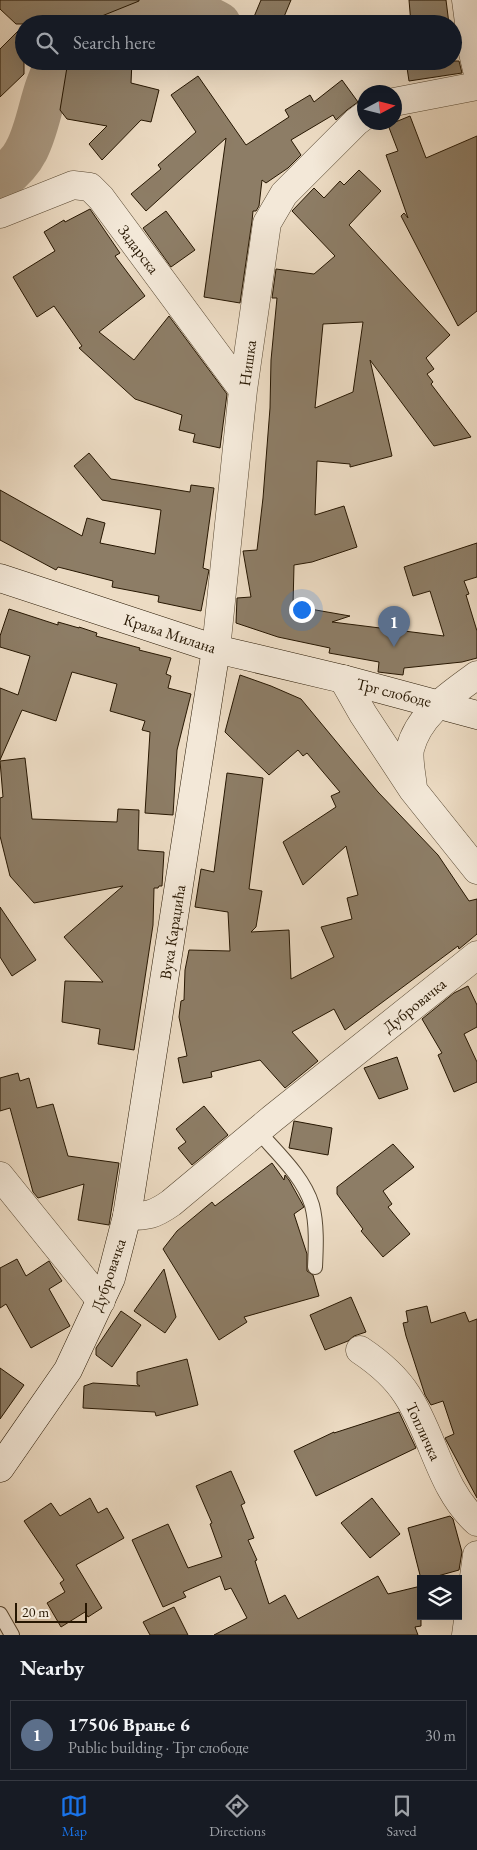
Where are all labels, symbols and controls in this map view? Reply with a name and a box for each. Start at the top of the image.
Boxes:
search box [15,15,462,70]
icon: search [33,29,61,57]
text: Search here [73,30,155,55]
north arrow [357,85,402,130]
street label: Задарска [113,220,164,279]
street label: Нишка [234,338,261,387]
your location [289,597,315,623]
pin: 1 [378,606,410,647]
street label: Краља Милана [121,609,219,658]
street label: Трг слободе [354,673,434,712]
street label: Вука Караџића [155,882,190,981]
street label: Дубровачка [378,973,451,1037]
street label: Дубровачка [86,1235,131,1314]
street label: Топличка [401,1399,446,1464]
map controls [417,1575,462,1620]
button: layers [417,1575,462,1620]
scale bar [15,1600,88,1623]
text: 20 m [22,1603,49,1621]
text: Nearby [20,1654,84,1681]
text: 17506 Врање 6 [68,1712,190,1737]
text: 1 [33,1725,41,1746]
text: 30 m [425,1725,456,1746]
text: Public building · Трг слободе [68,1737,249,1758]
tab: Map [60,1792,88,1840]
tab: Directions [209,1792,266,1840]
tab: Saved [387,1792,417,1840]

